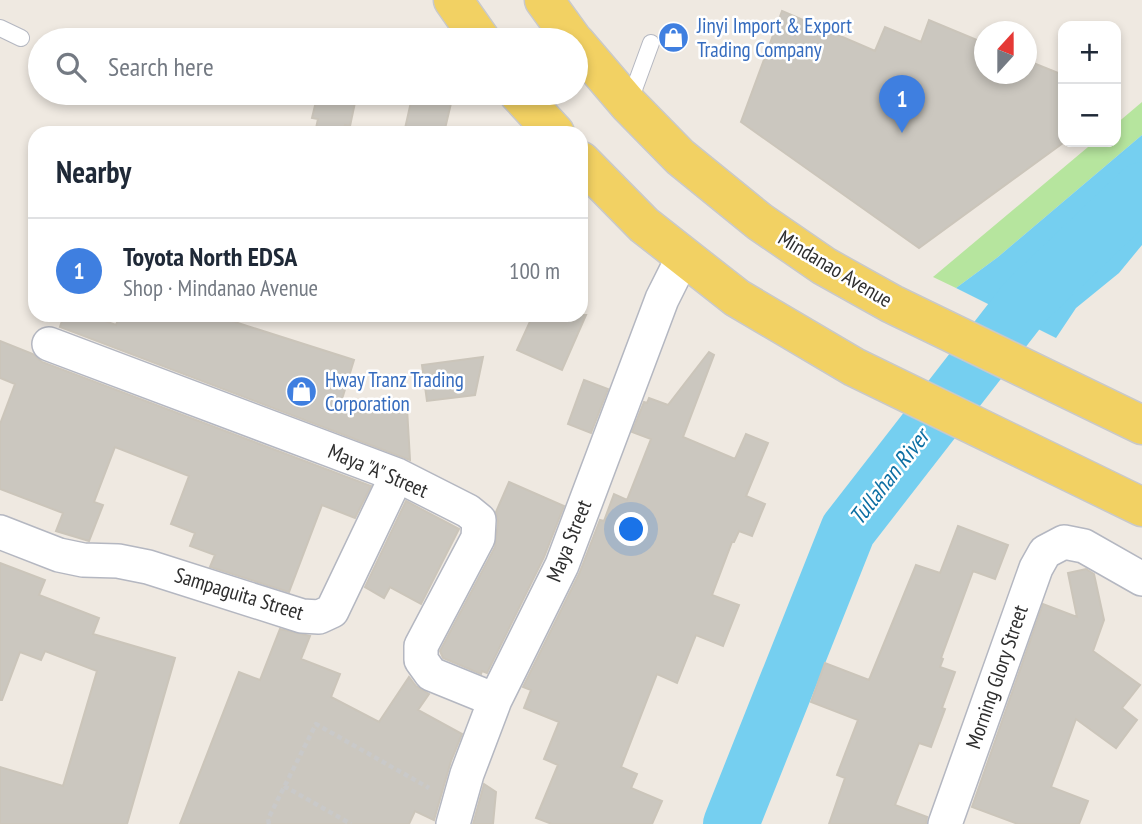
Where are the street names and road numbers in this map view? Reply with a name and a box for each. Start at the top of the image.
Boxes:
street label: Mindanao Avenue [773,224,897,313]
street label: Maya "A" Street [324,437,433,504]
street label: Maya Street [540,496,597,586]
street label: Sampaguita Street [171,561,307,626]
street label: Morning Glory Street [959,601,1034,752]

